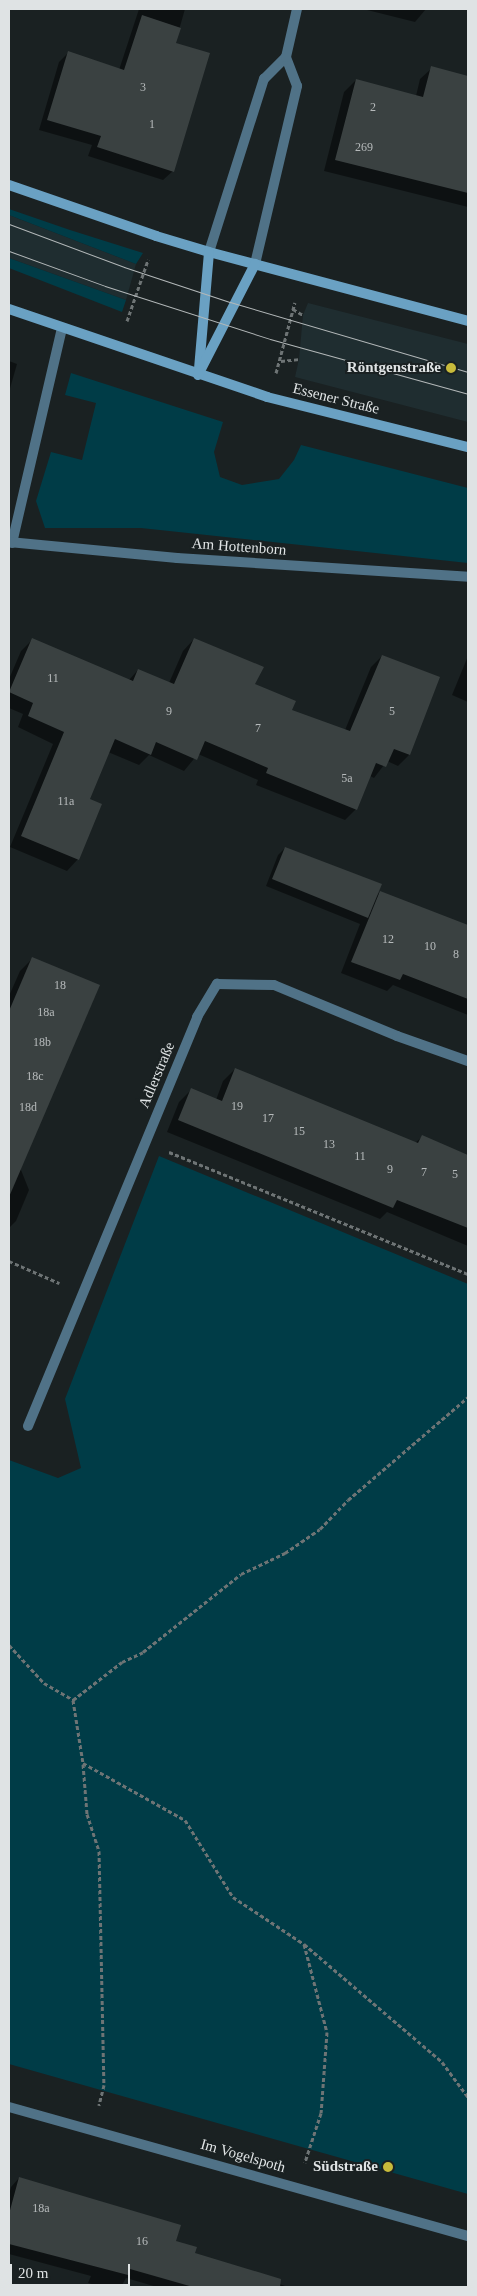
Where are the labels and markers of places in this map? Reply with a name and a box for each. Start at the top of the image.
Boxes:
place label: Röntgenstraße [347,359,441,377]
marker: Röntgenstraße [445,362,457,374]
place label: Südstraße [313,2158,378,2176]
marker: Südstraße [382,2161,394,2173]

